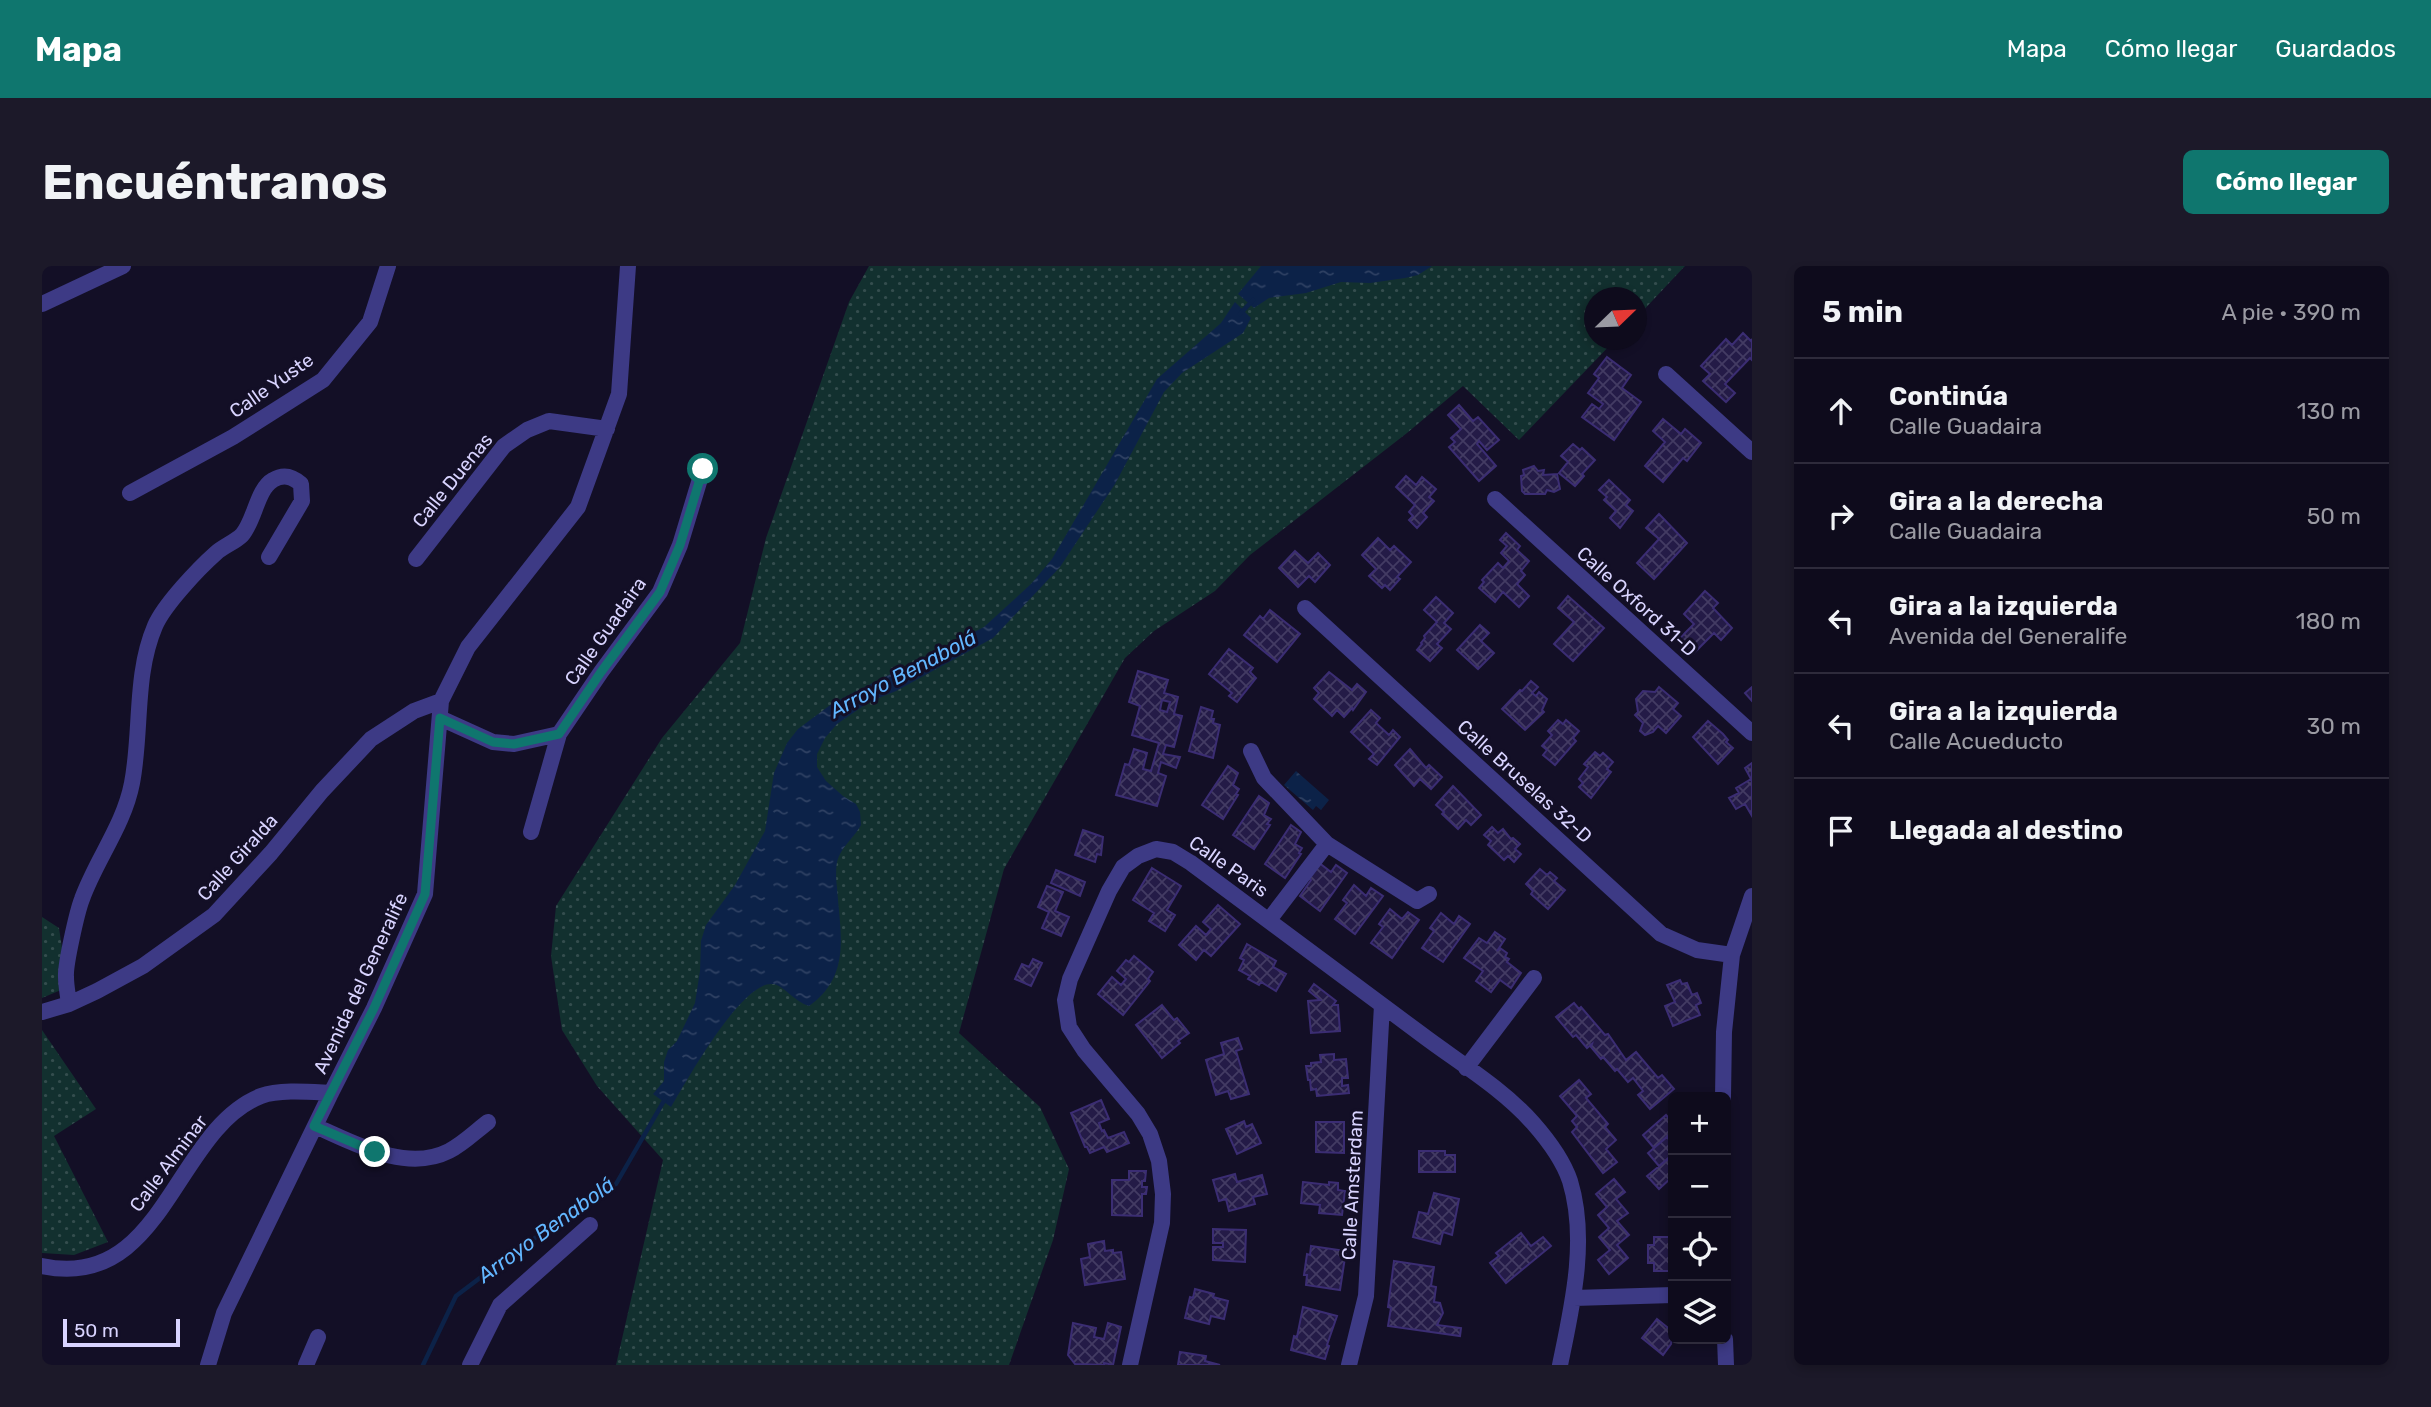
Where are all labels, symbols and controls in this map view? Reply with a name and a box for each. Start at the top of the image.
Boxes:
text: Mapa [35,30,122,69]
text: Mapa [2007,35,2067,63]
text: Cómo llegar [2105,35,2237,63]
text: Guardados [2275,35,2396,63]
button: Cómo llegar [2183,150,2389,214]
text: Encuéntranos [42,153,388,211]
north arrow [1584,287,1647,350]
text: 5 min [1822,294,1903,330]
text: A pie · 390 m [2221,298,2361,326]
street label: Calle Yuste [225,348,318,423]
text: Continúa [1889,381,2008,412]
icon: ahead [1822,392,1860,430]
text: 130 m [2297,397,2361,425]
text: Calle Guadaira [1889,412,2042,440]
street label: Calle Duenas [407,429,497,532]
route start [687,453,718,484]
text: Gira a la derecha [1889,486,2103,517]
icon: right [1822,497,1860,535]
text: 50 m [2307,502,2361,530]
text: Calle Guadaira [1889,517,2042,545]
street label: Calle Oxford 31-D [1572,542,1701,661]
street label: Calle Guadaira [560,573,651,690]
text: Gira a la izquierda [1889,591,2118,622]
icon: left [1822,602,1860,640]
text: 180 m [2296,607,2361,635]
text: Avenida del Generalife [1889,622,2127,650]
water label: Arroyo Benabolá [824,624,981,723]
text: Gira a la izquierda [1889,696,2118,727]
icon: left [1822,707,1860,745]
text: 30 m [2306,712,2361,740]
street label: Calle Bruselas 32-D [1453,715,1597,848]
text: Calle Acueducto [1889,727,2063,755]
street label: Calle Giralda [192,809,282,906]
icon: arrive [1822,812,1860,850]
text: Llegada al destino [1889,815,2123,846]
street label: Calle Paris [1185,831,1273,902]
street label: Avenida del Generalife [308,889,413,1077]
map controls [1668,1092,1731,1344]
button: + [1668,1092,1731,1155]
street label: Calle Amsterdam [1337,1109,1368,1261]
street label: Calle Alminar [125,1110,213,1216]
route end [359,1136,390,1167]
button: − [1668,1155,1731,1218]
water label: Arroyo Benabolá [472,1172,619,1288]
button: locate [1668,1218,1731,1281]
button: layers [1668,1281,1731,1344]
scale bar [63,1316,180,1348]
text: 50 m [74,1319,119,1342]

